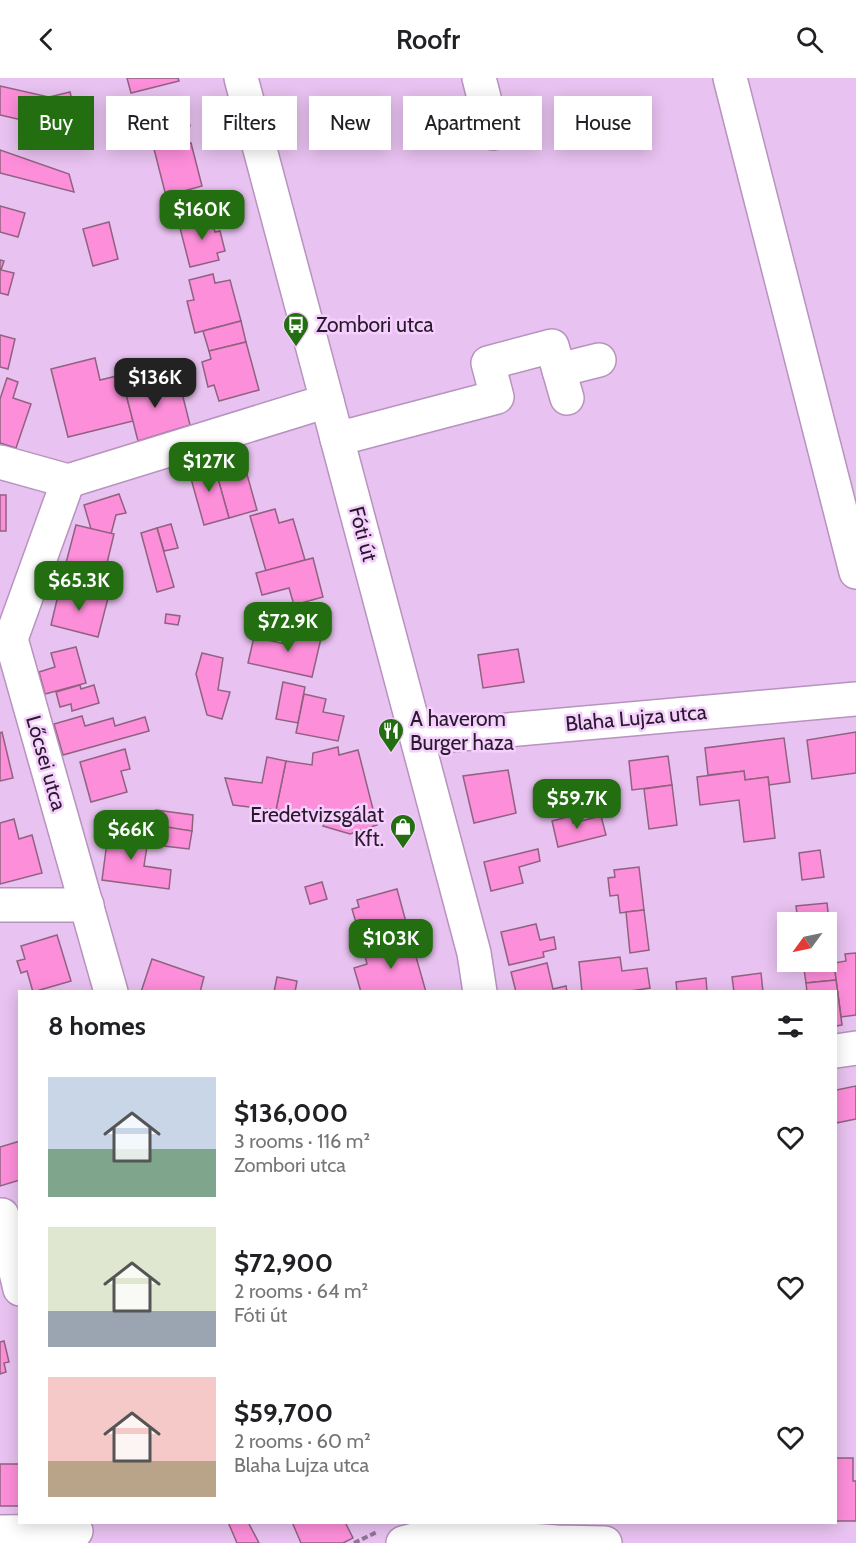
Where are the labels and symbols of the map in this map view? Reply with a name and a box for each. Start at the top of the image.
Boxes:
pin: $160K [160,190,244,241]
bus stop icon: Zombori utca [281,310,311,348]
place label: Zombori utca [316,312,434,337]
pin: $136K [113,358,197,409]
pin: $127K [167,442,251,493]
street label: Fóti út [344,504,383,564]
pin: $65.3K [30,561,128,612]
pin: $72.9K [239,602,337,653]
street label: Blaha Lujza utca [564,699,708,737]
place label: A haverom Burger haza [410,706,514,755]
street label: Lőcsei utca [21,712,72,813]
restaurant icon: A haverom Burger haza [376,716,406,754]
pin: $59.7K [528,779,626,830]
place label: Eredetvizsgálat Kft. [250,802,384,851]
pin: $66K [95,810,167,861]
shop icon: Eredetvizsgálat Kft. [388,812,418,850]
north arrow [777,912,837,972]
pin: $103K [349,919,433,970]

